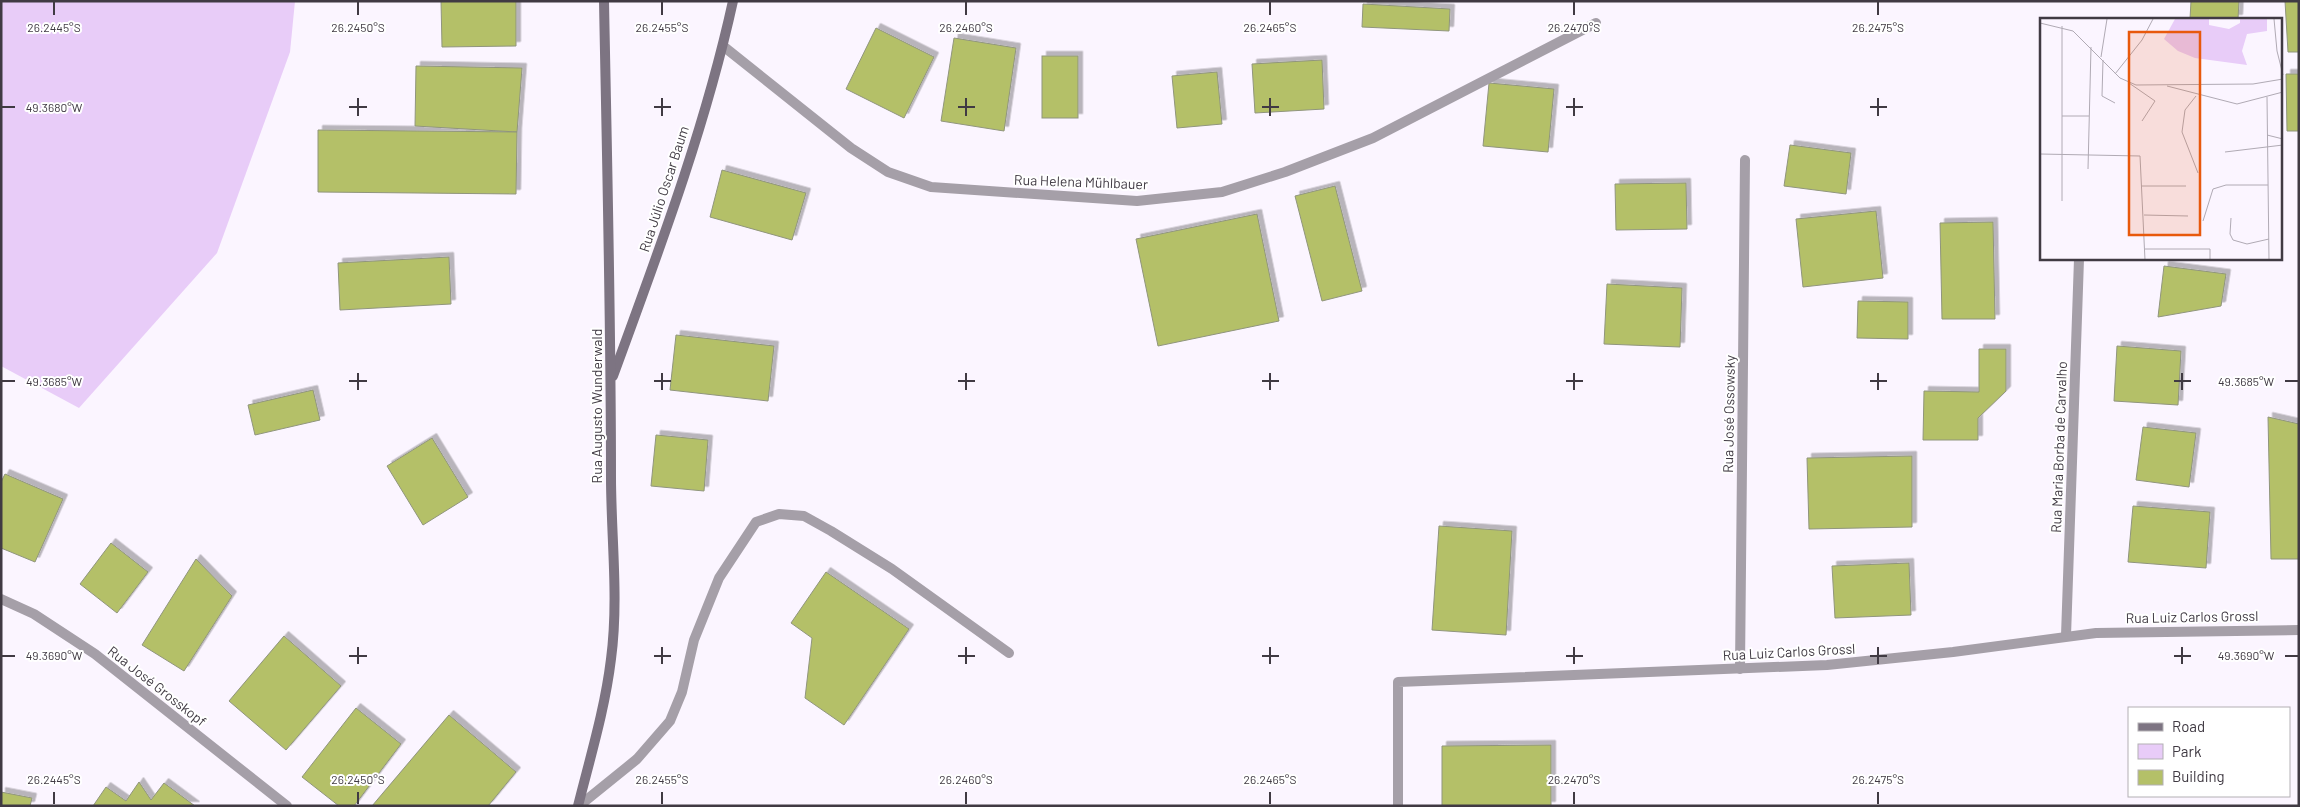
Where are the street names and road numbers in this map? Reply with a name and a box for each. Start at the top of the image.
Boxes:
street label: Rua Júlio Oscar Baum [635,124,692,254]
street label: Rua Helena Mühlbauer [1014,171,1148,192]
street label: Rua Augusto Wunderwald [588,329,605,483]
street label: Rua José Ossowsky [1719,354,1738,473]
street label: Rua Maria Borba de Carvalho [2047,361,2070,533]
street label: Rua Luiz Carlos Grossl [2125,607,2259,626]
street label: Rua Luiz Carlos Grossl [1722,640,1856,663]
street label: Rua José Grosskopf [105,642,210,729]

